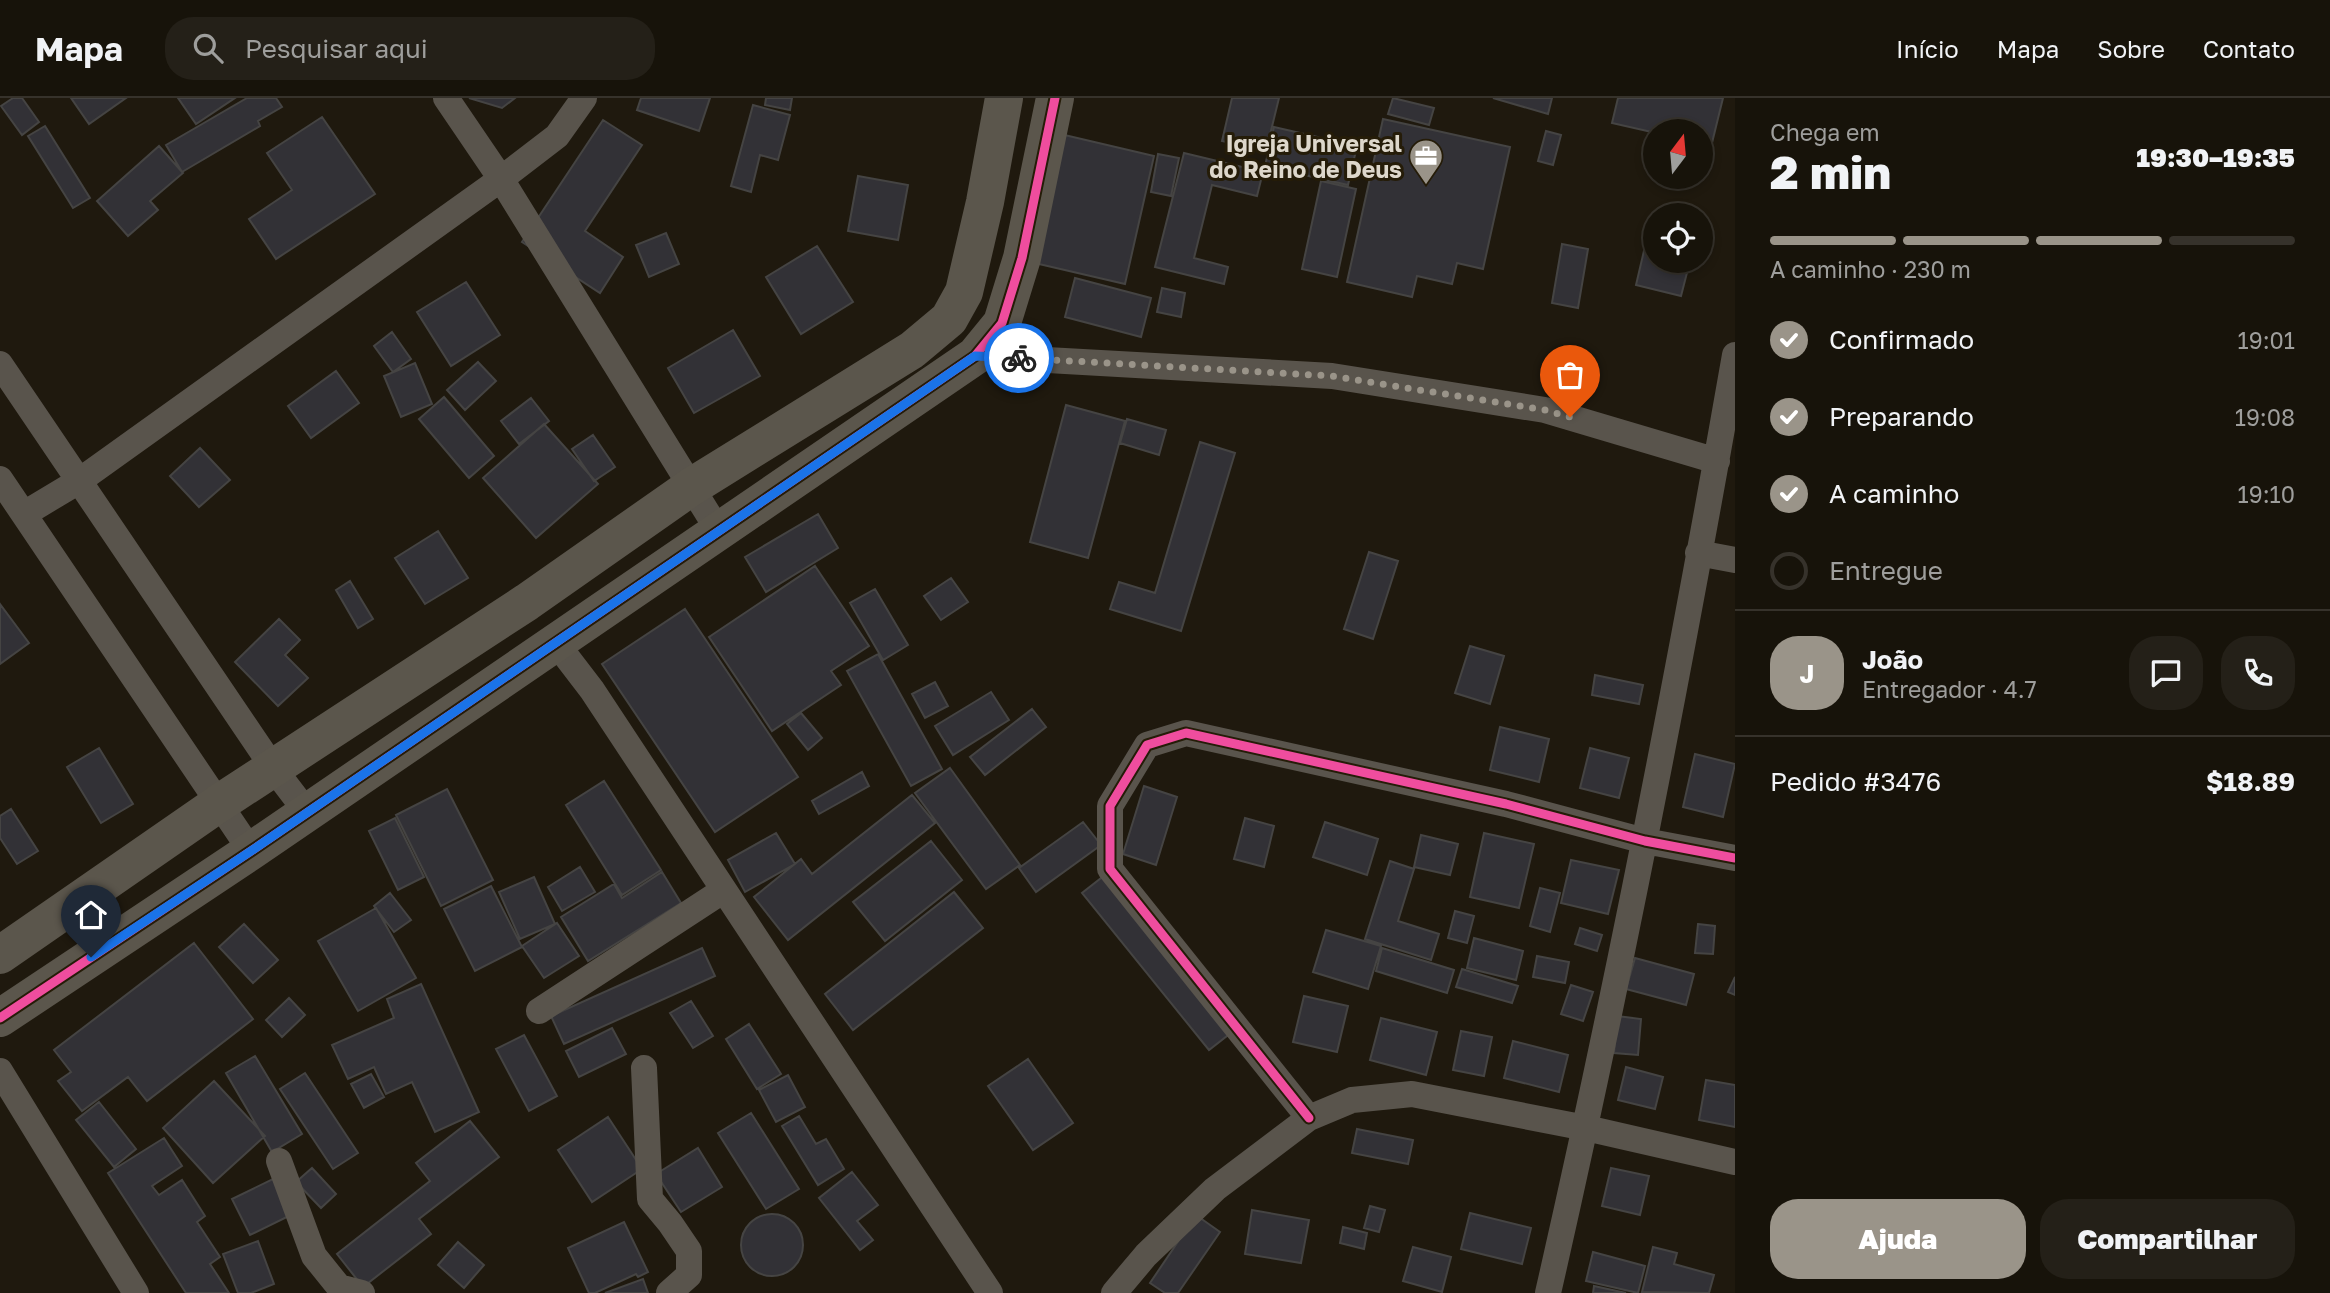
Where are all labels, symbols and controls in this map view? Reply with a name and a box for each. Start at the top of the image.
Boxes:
search box [165,17,655,80]
text: Mapa [35,29,123,68]
icon: search [189,29,227,67]
text: Pesquisar aqui [245,33,428,64]
text: Início [1896,34,1959,63]
text: Mapa [1997,34,2059,63]
text: Sobre [2097,34,2165,63]
text: Contato [2203,34,2295,63]
text: Chega em [1770,118,1880,146]
north arrow [1643,119,1713,189]
map controls [1643,119,1713,273]
place label: Igreja Universal do Reino de Deus [1209,129,1402,183]
office icon: Igreja Universal do Reino de Deus [1407,137,1445,186]
text: 19:30–19:35 [2136,142,2295,173]
text: 2 min [1770,144,1891,199]
button: locate [1643,203,1713,273]
text: A caminho · 230 m [1770,255,1971,283]
icon: check [1770,321,1808,359]
courier [984,323,1054,393]
text: Confirmado [1829,324,1974,355]
text: 19:01 [2238,326,2295,354]
icon: bike [1000,339,1038,377]
pin [1540,345,1600,417]
icon: bag [1551,356,1589,394]
icon: check [1770,398,1808,436]
text: Preparando [1829,401,1974,432]
text: 19:08 [2235,403,2295,431]
icon: check [1770,475,1808,513]
text: A caminho [1829,478,1959,509]
text: 19:10 [2238,480,2295,508]
text: Entregue [1829,555,1943,586]
button: chat [2129,636,2203,710]
button: phone [2221,636,2295,710]
text: João [1862,644,1923,675]
text: J [1800,658,1814,689]
text: Entregador · 4.7 [1862,675,2037,703]
text: Pedido #3476 [1770,766,1941,797]
text: $18.89 [2206,766,2295,797]
pin [61,885,121,957]
icon: home [72,896,110,934]
button: Ajuda [1770,1199,2026,1279]
button: Compartilhar [2040,1199,2295,1279]

